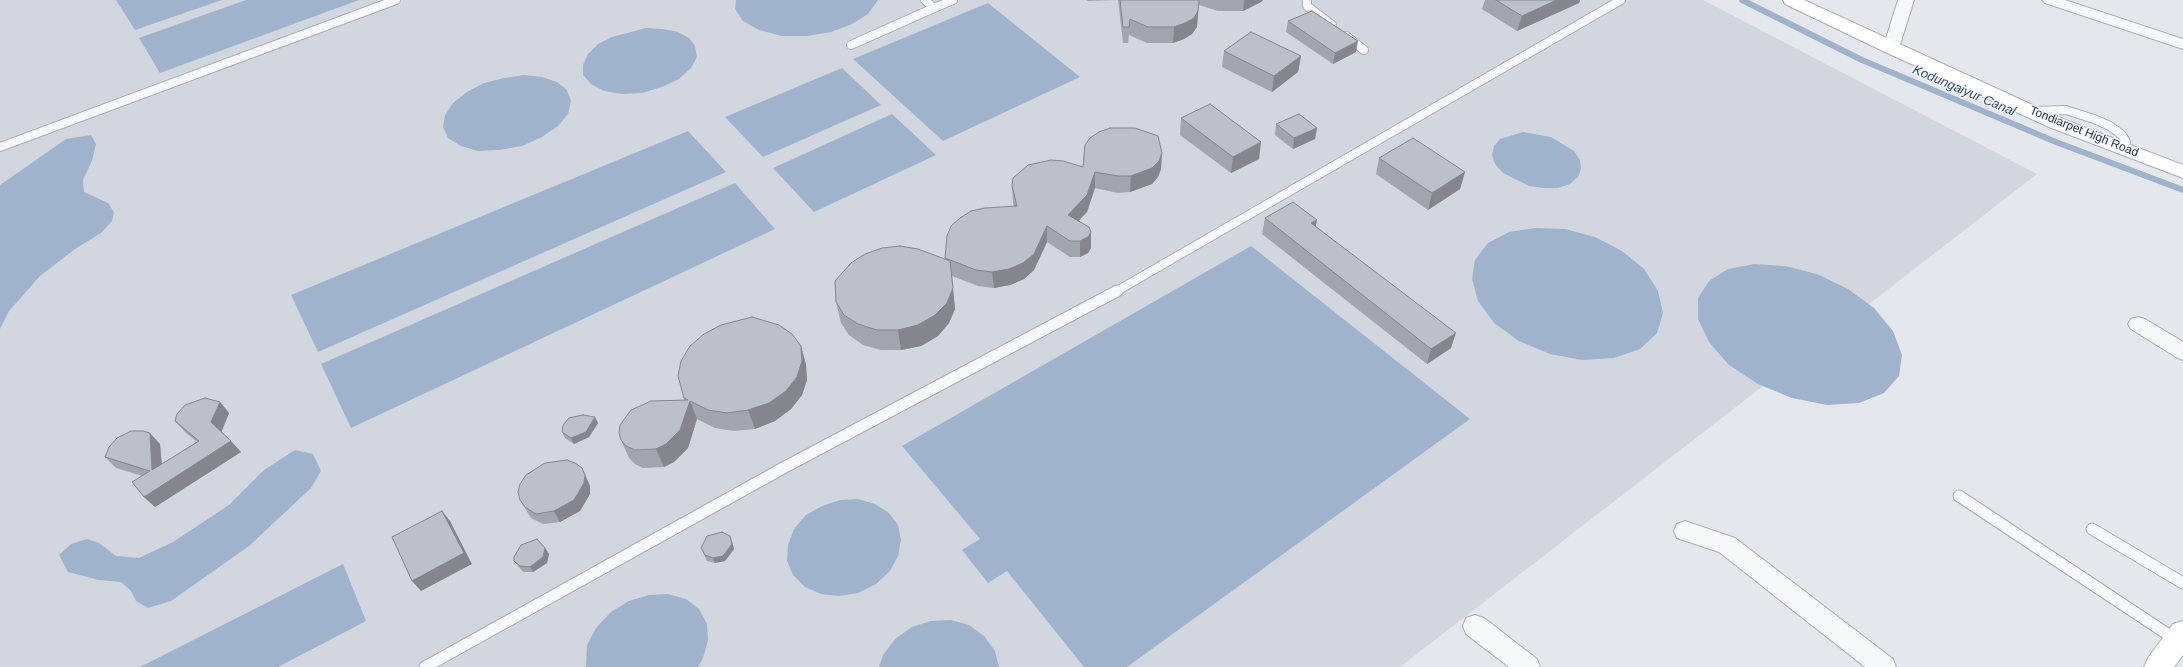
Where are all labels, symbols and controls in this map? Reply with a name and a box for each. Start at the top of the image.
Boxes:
water label: Kodungaiyur Canal [1910,62,2018,120]
street label: Tondiarpet High Road [2027,104,2141,160]

